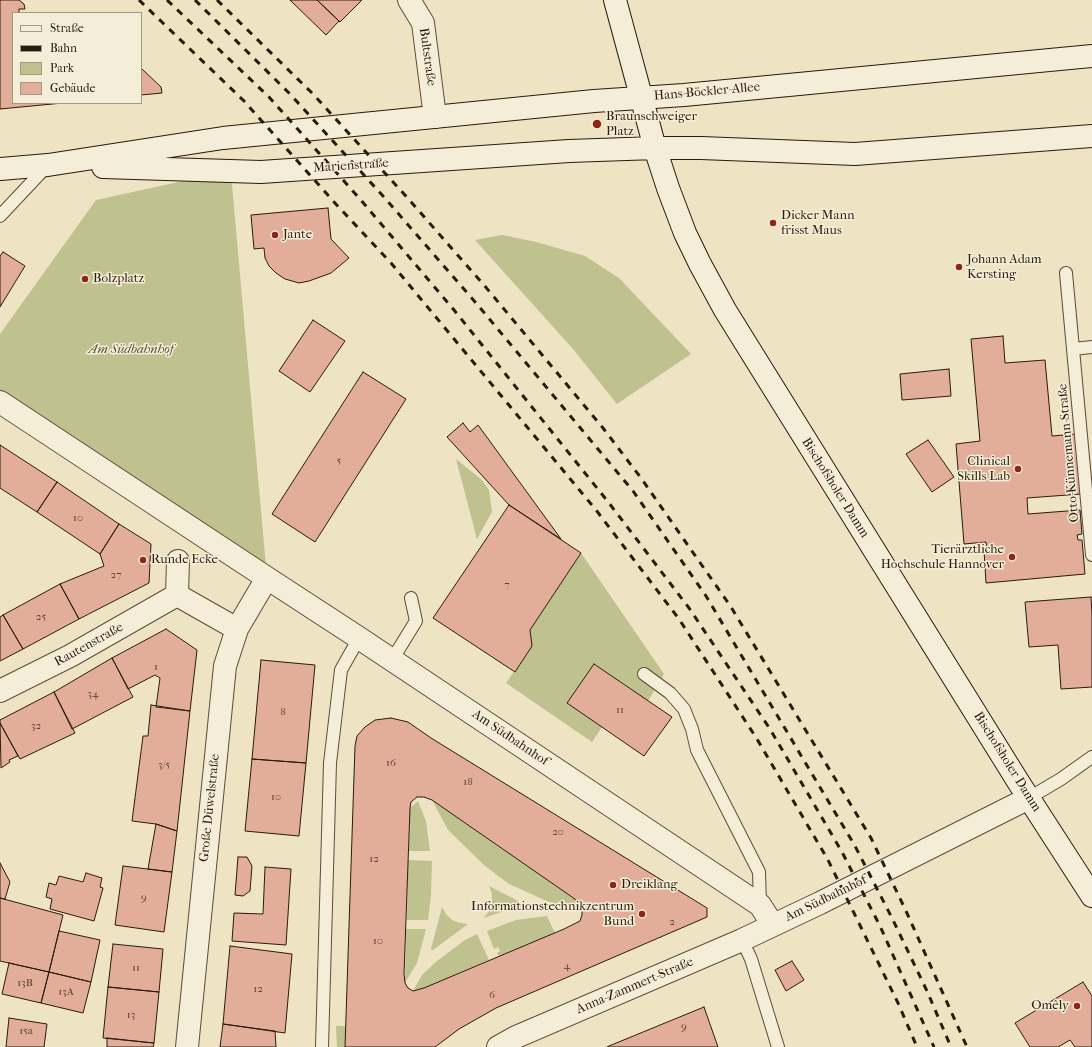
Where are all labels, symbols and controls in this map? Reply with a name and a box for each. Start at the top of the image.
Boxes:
legend [12,12,142,104]
text: Straße [50,21,84,35]
street label: Bultstraße [415,27,439,87]
text: Bahn [50,41,77,55]
text: Park [50,61,74,75]
street label: Hans-Böckler-Allee [653,80,761,104]
text: Gebäude [50,81,95,95]
place label: Braunschweiger Platz [606,109,697,140]
marker: Braunschweiger Platz [591,118,603,130]
street label: Marienstraße [313,156,389,176]
place label: Dicker Mann frisst Maus [781,208,855,239]
marker: Dicker Mann frisst Maus [768,218,778,228]
place label: Jante [283,227,312,243]
marker: Jante [270,230,280,240]
place label: Johann Adam Kersting [967,252,1042,283]
marker: Johann Adam Kersting [954,262,964,272]
place label: Bolzplatz [93,271,144,287]
marker: Bolzplatz [80,274,90,284]
park label: Am Südbahnhof [89,342,173,358]
street label: Otto-Künnemann-Straße [1055,383,1083,523]
street label: Bischofsholer Damm [798,435,872,541]
house number: 5 [337,454,341,468]
place label: Clinical Skills Lab [957,454,1010,485]
marker: Clinical Skills Lab [1013,464,1023,474]
house number: 10 [73,511,83,525]
place label: Tierärztliche Hochschule Hannover [881,542,1004,573]
place label: Runde Ecke [151,552,218,568]
marker: Tierärztliche Hochschule Hannover [1007,552,1017,562]
marker: Runde Ecke [138,555,148,565]
house number: 27 [111,568,121,582]
house number: 7 [504,578,510,592]
house number: 25 [36,610,46,624]
street label: Rautenstraße [52,620,126,670]
house number: 1 [154,660,158,674]
house number: 34 [87,687,99,701]
house number: 11 [616,703,624,717]
house number: 8 [280,705,286,719]
street label: Am Südbahnhof [469,707,551,769]
street label: Bischofsholer Damm [970,709,1044,815]
house number: 32 [31,719,41,733]
street label: Große Düwelstraße [197,753,223,863]
house number: 16 [386,756,396,770]
house number: 3/5 [158,758,170,772]
house number: 18 [463,775,473,789]
house number: 10 [271,790,281,804]
house number: 20 [552,825,564,839]
house number: 12 [369,852,379,866]
street label: Am Südbahnhof [783,873,869,925]
place label: Dreiklang [621,877,677,893]
marker: Dreiklang [608,880,618,890]
house number: 9 [141,891,147,905]
place label: Informationstechnikzentrum Bund [471,899,634,930]
marker: Informationstechnikzentrum Bund [637,909,647,919]
house number: 2 [669,915,675,929]
house number: 10 [373,934,383,948]
street label: Anna-Zammert-Straße [574,954,696,1018]
house number: 4 [564,959,570,973]
house number: 11 [132,961,140,975]
house number: 13B [17,976,33,990]
house number: 12 [253,982,263,996]
house number: 13A [58,985,74,999]
house number: 6 [489,988,495,1002]
place label: Omêly [1031,998,1069,1014]
marker: Omêly [1072,1001,1082,1011]
house number: 13 [127,1008,135,1022]
house number: 9 [681,1020,687,1034]
house number: 15a [19,1024,33,1038]

